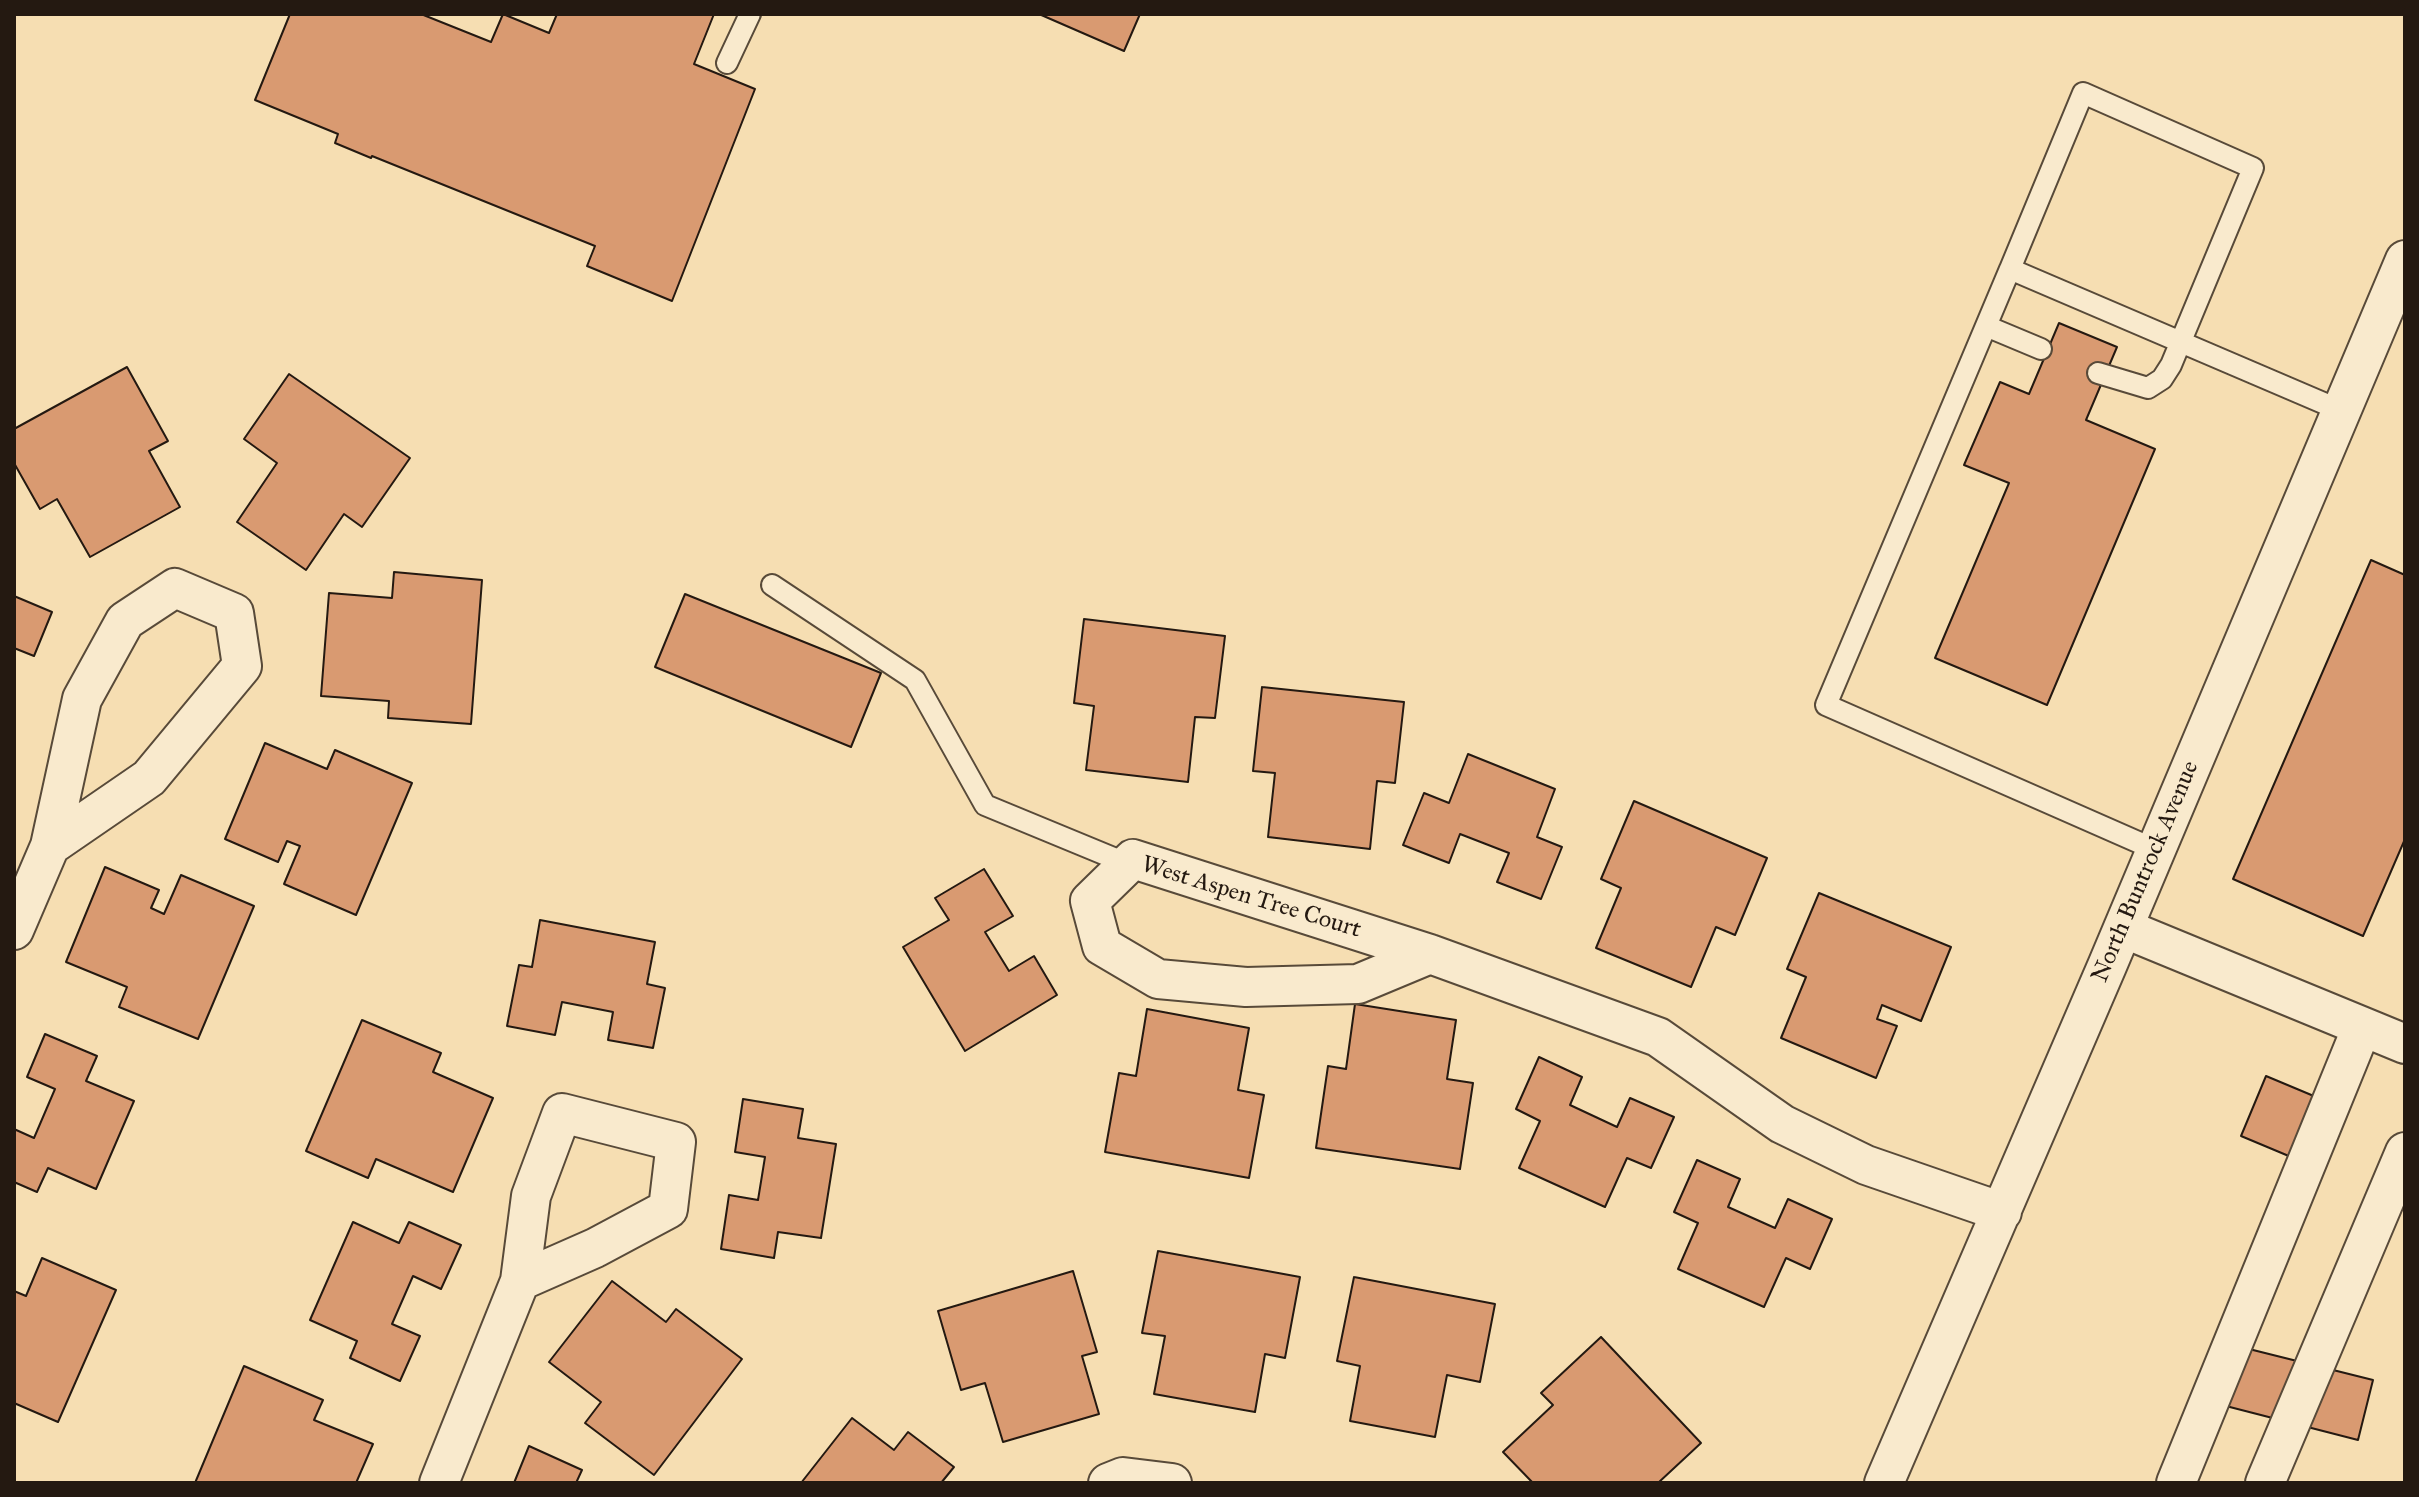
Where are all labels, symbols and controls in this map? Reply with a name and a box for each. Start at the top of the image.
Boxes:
street label: North Buntrock Avenue [2086,757,2206,987]
street label: West Aspen Tree Court [1138,851,1364,945]

